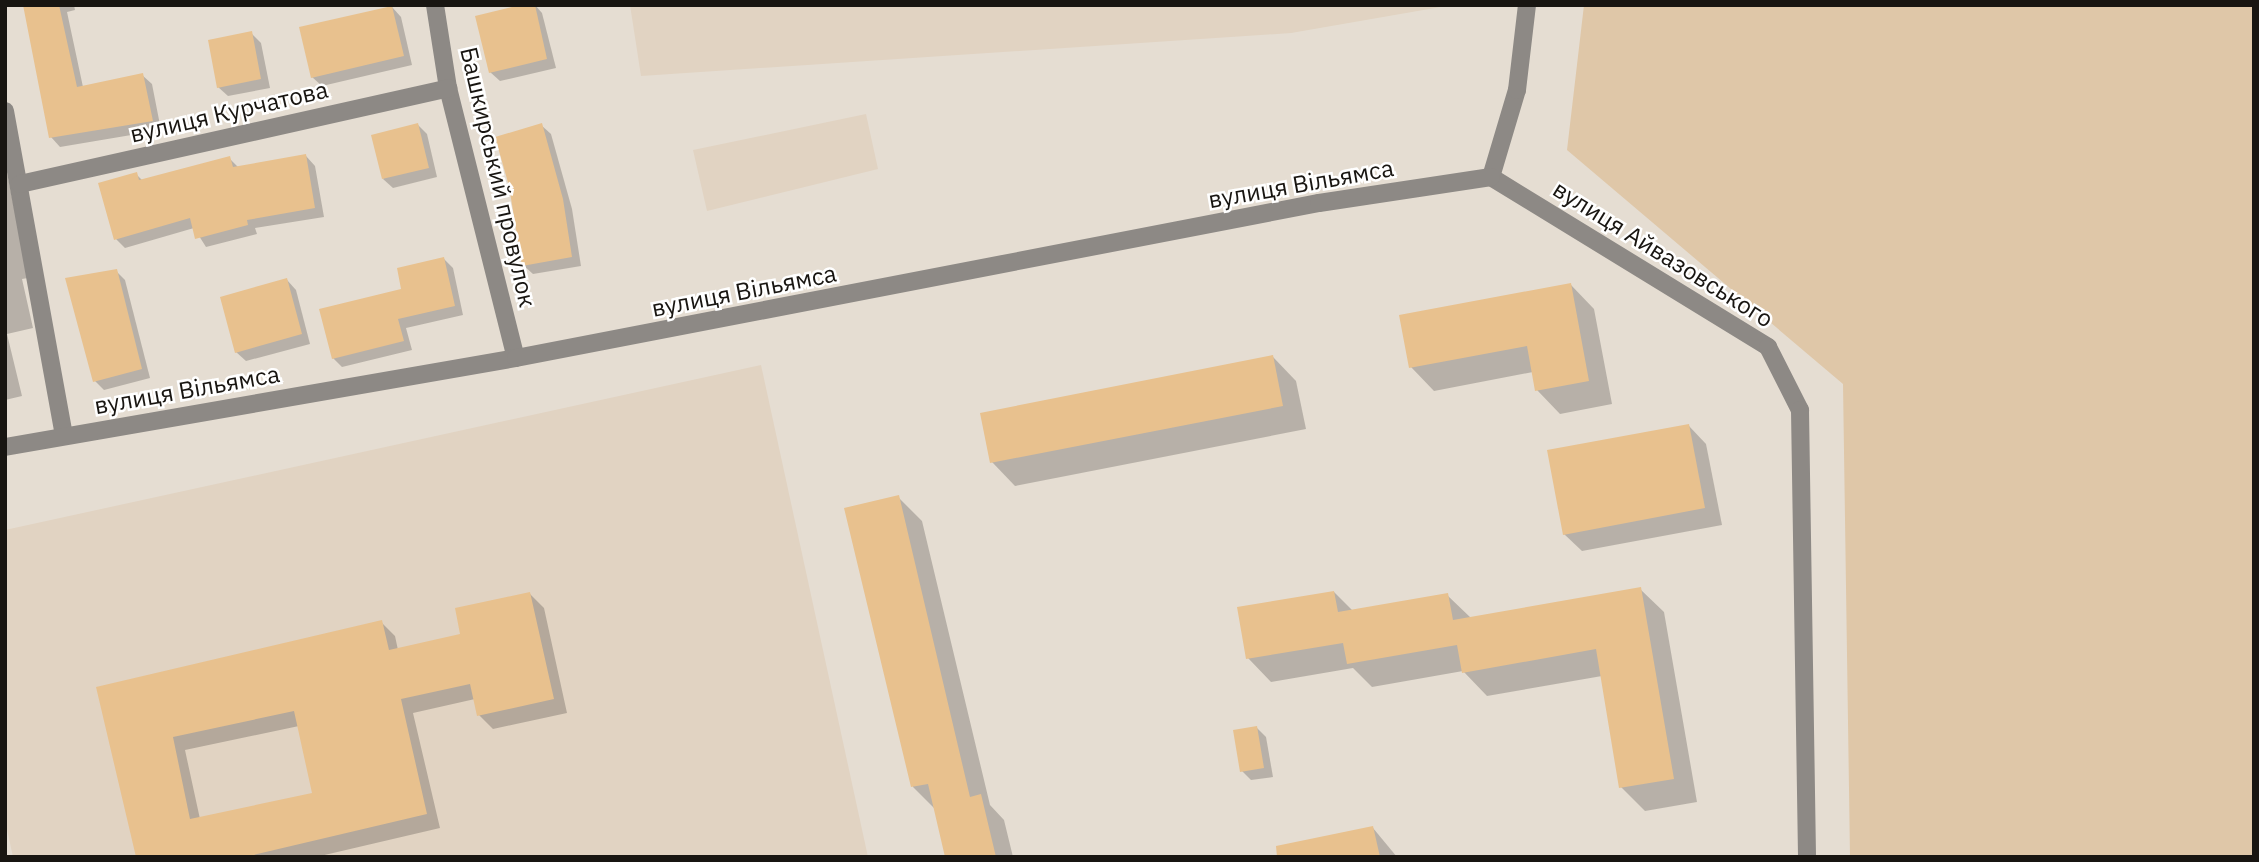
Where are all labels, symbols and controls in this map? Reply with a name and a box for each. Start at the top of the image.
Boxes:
street label: Башкирський провулок [454,44,542,310]
street label: вулиця Курчатова [127,75,331,149]
street label: вулиця Вільямса [1206,154,1396,214]
street label: вулиця Айвазовського [1548,174,1778,334]
street label: вулиця Вільямса [649,259,839,323]
street label: вулиця Вільямса [92,360,282,420]

